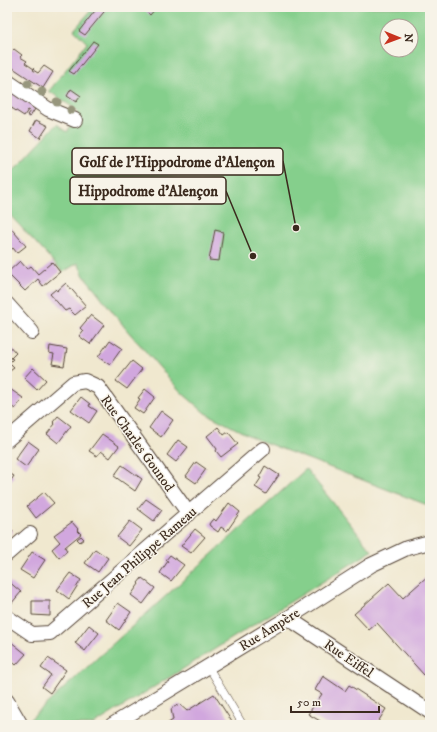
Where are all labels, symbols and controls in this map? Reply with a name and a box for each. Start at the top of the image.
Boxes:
north arrow [379,18,419,58]
text: N [401,34,415,43]
callout: Golf de l’Hippodrome d’Alençon [72,148,283,175]
text: Golf de l’Hippodrome d’Alençon [79,153,275,172]
callout: Hippodrome d'Alençon [70,177,226,204]
text: Hippodrome d'Alençon [78,182,218,201]
street label: Rue Charles Gounod [96,392,178,495]
street label: Rue Jean Philippe Rameau [79,503,201,613]
street label: Rue Ampère [236,604,303,656]
street label: Rue Eiffel [320,636,377,682]
scale bar [291,688,379,714]
text: 50 m [297,695,321,710]

